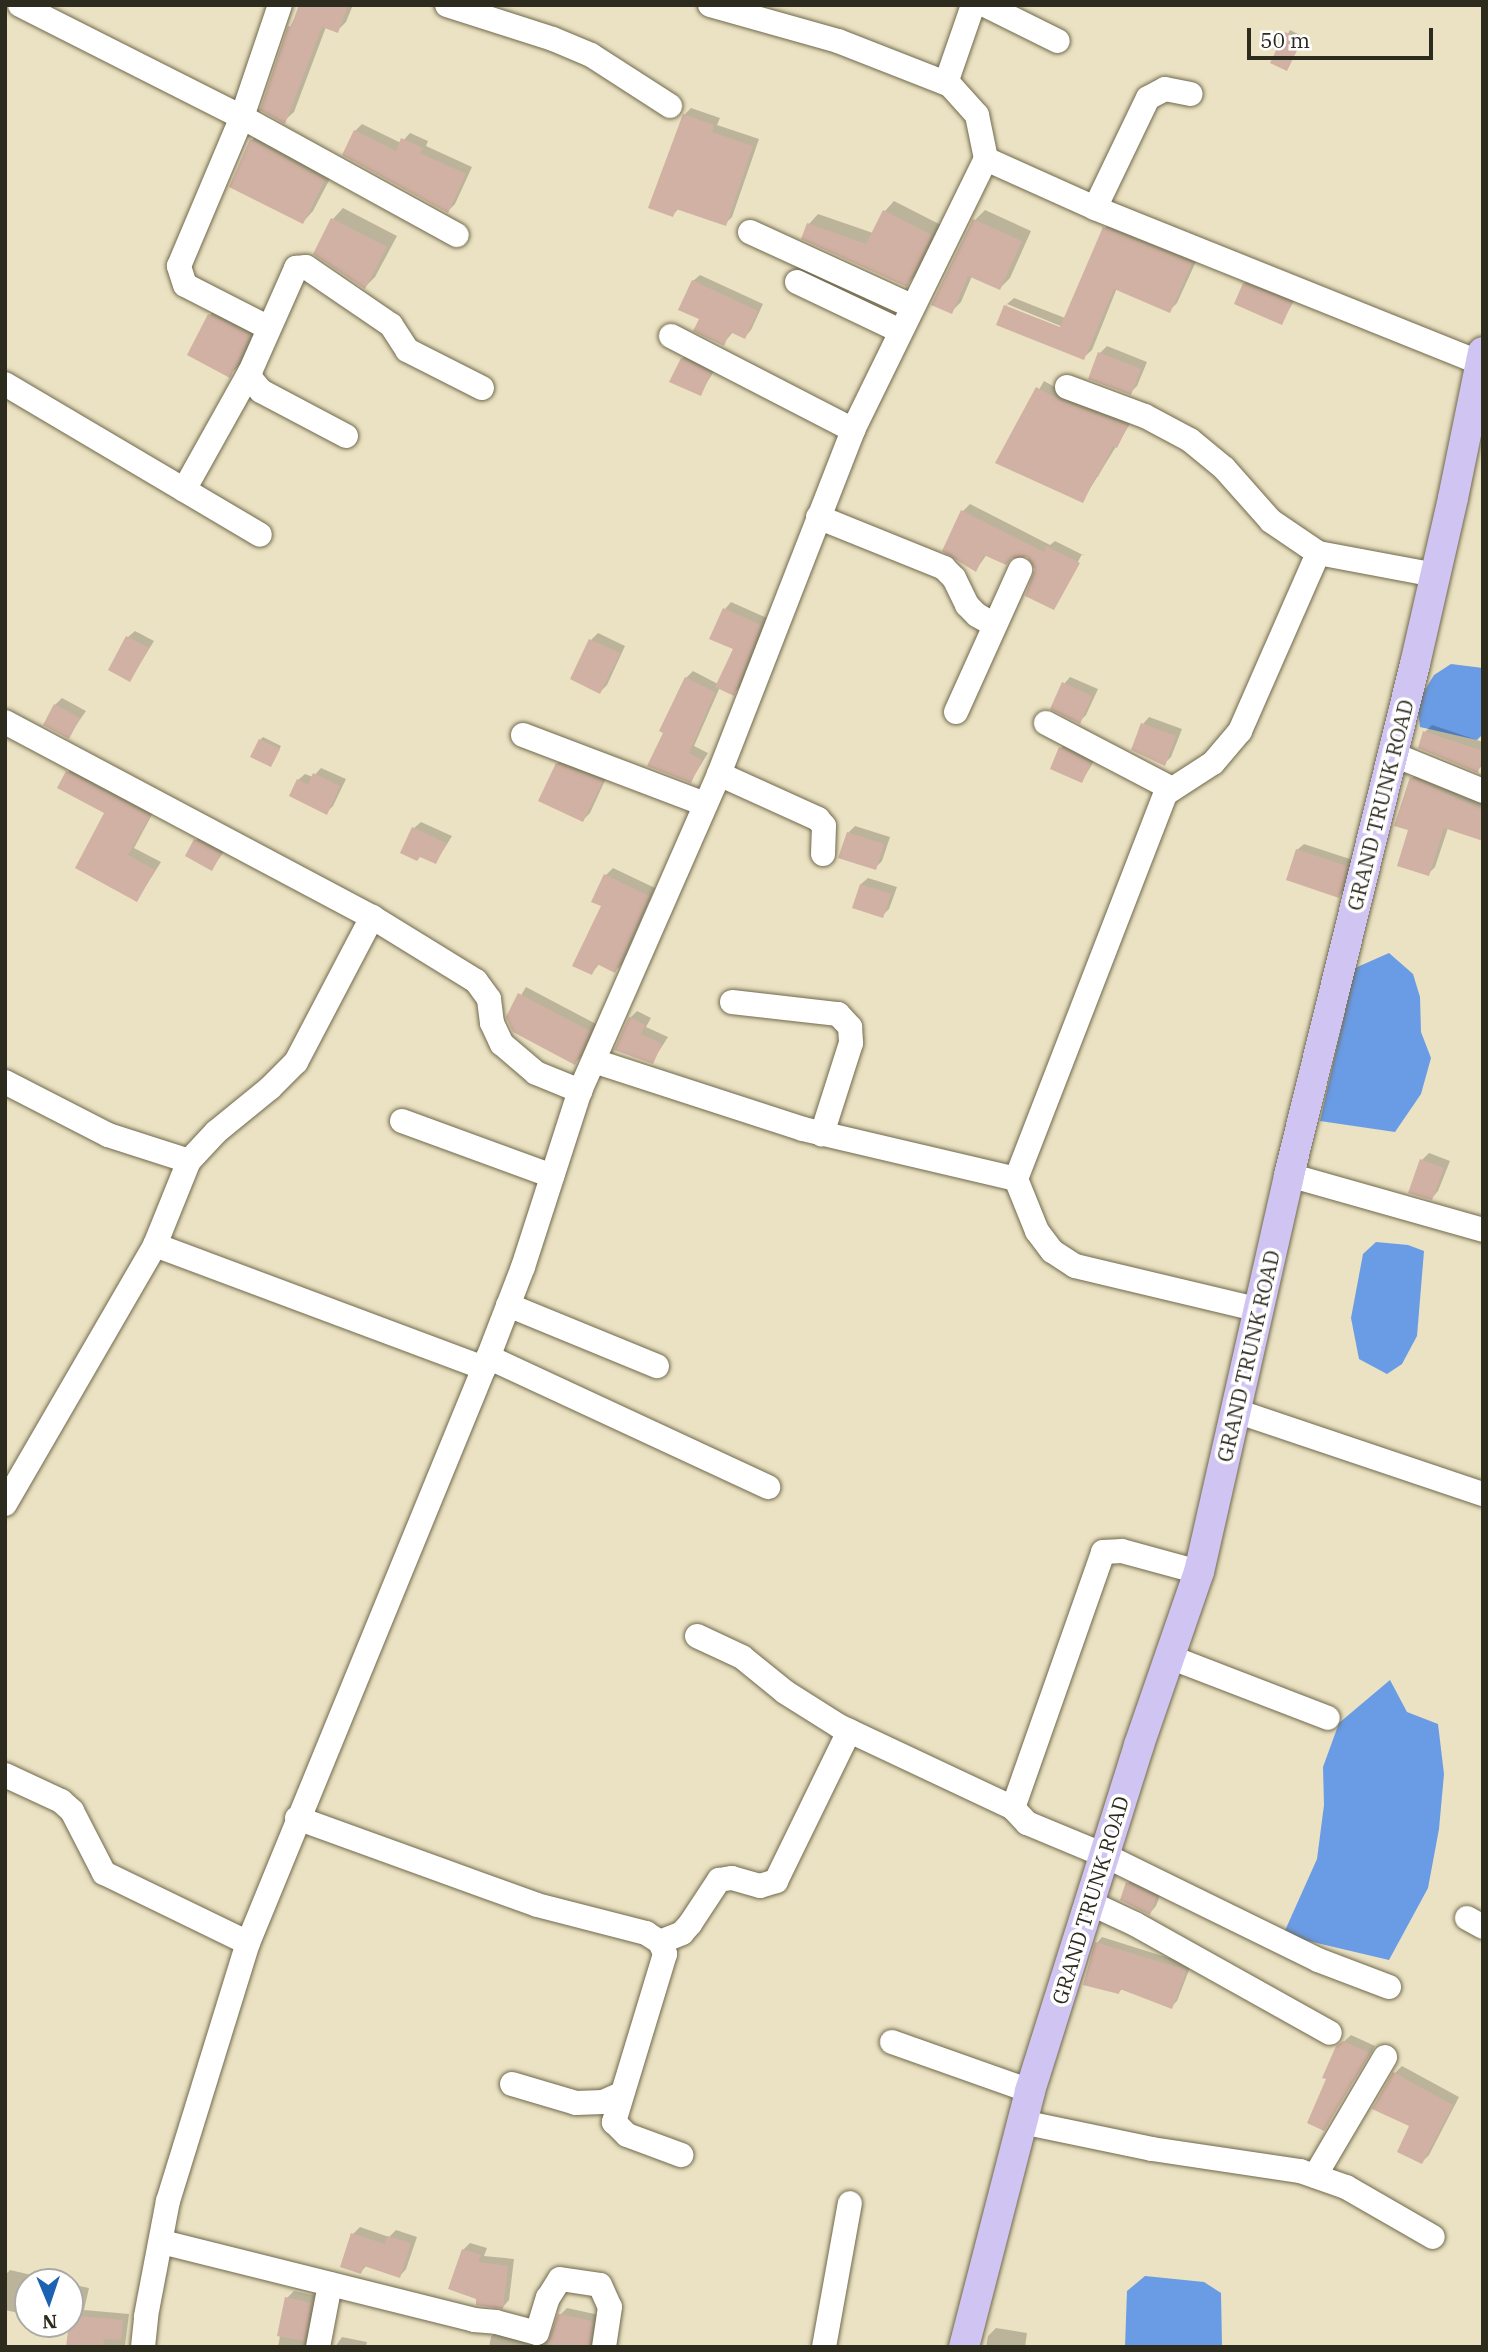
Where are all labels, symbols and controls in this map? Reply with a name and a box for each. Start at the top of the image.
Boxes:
scale bar [1250,14,1436,58]
text: 50 m [1260,26,1310,54]
street label: GRAND TRUNK ROAD [1342,697,1418,913]
street label: GRAND TRUNK ROAD [1211,1248,1285,1464]
street label: GRAND TRUNK ROAD [1046,1793,1134,2007]
north arrow [14,2268,84,2338]
text: N [42,2310,58,2334]

